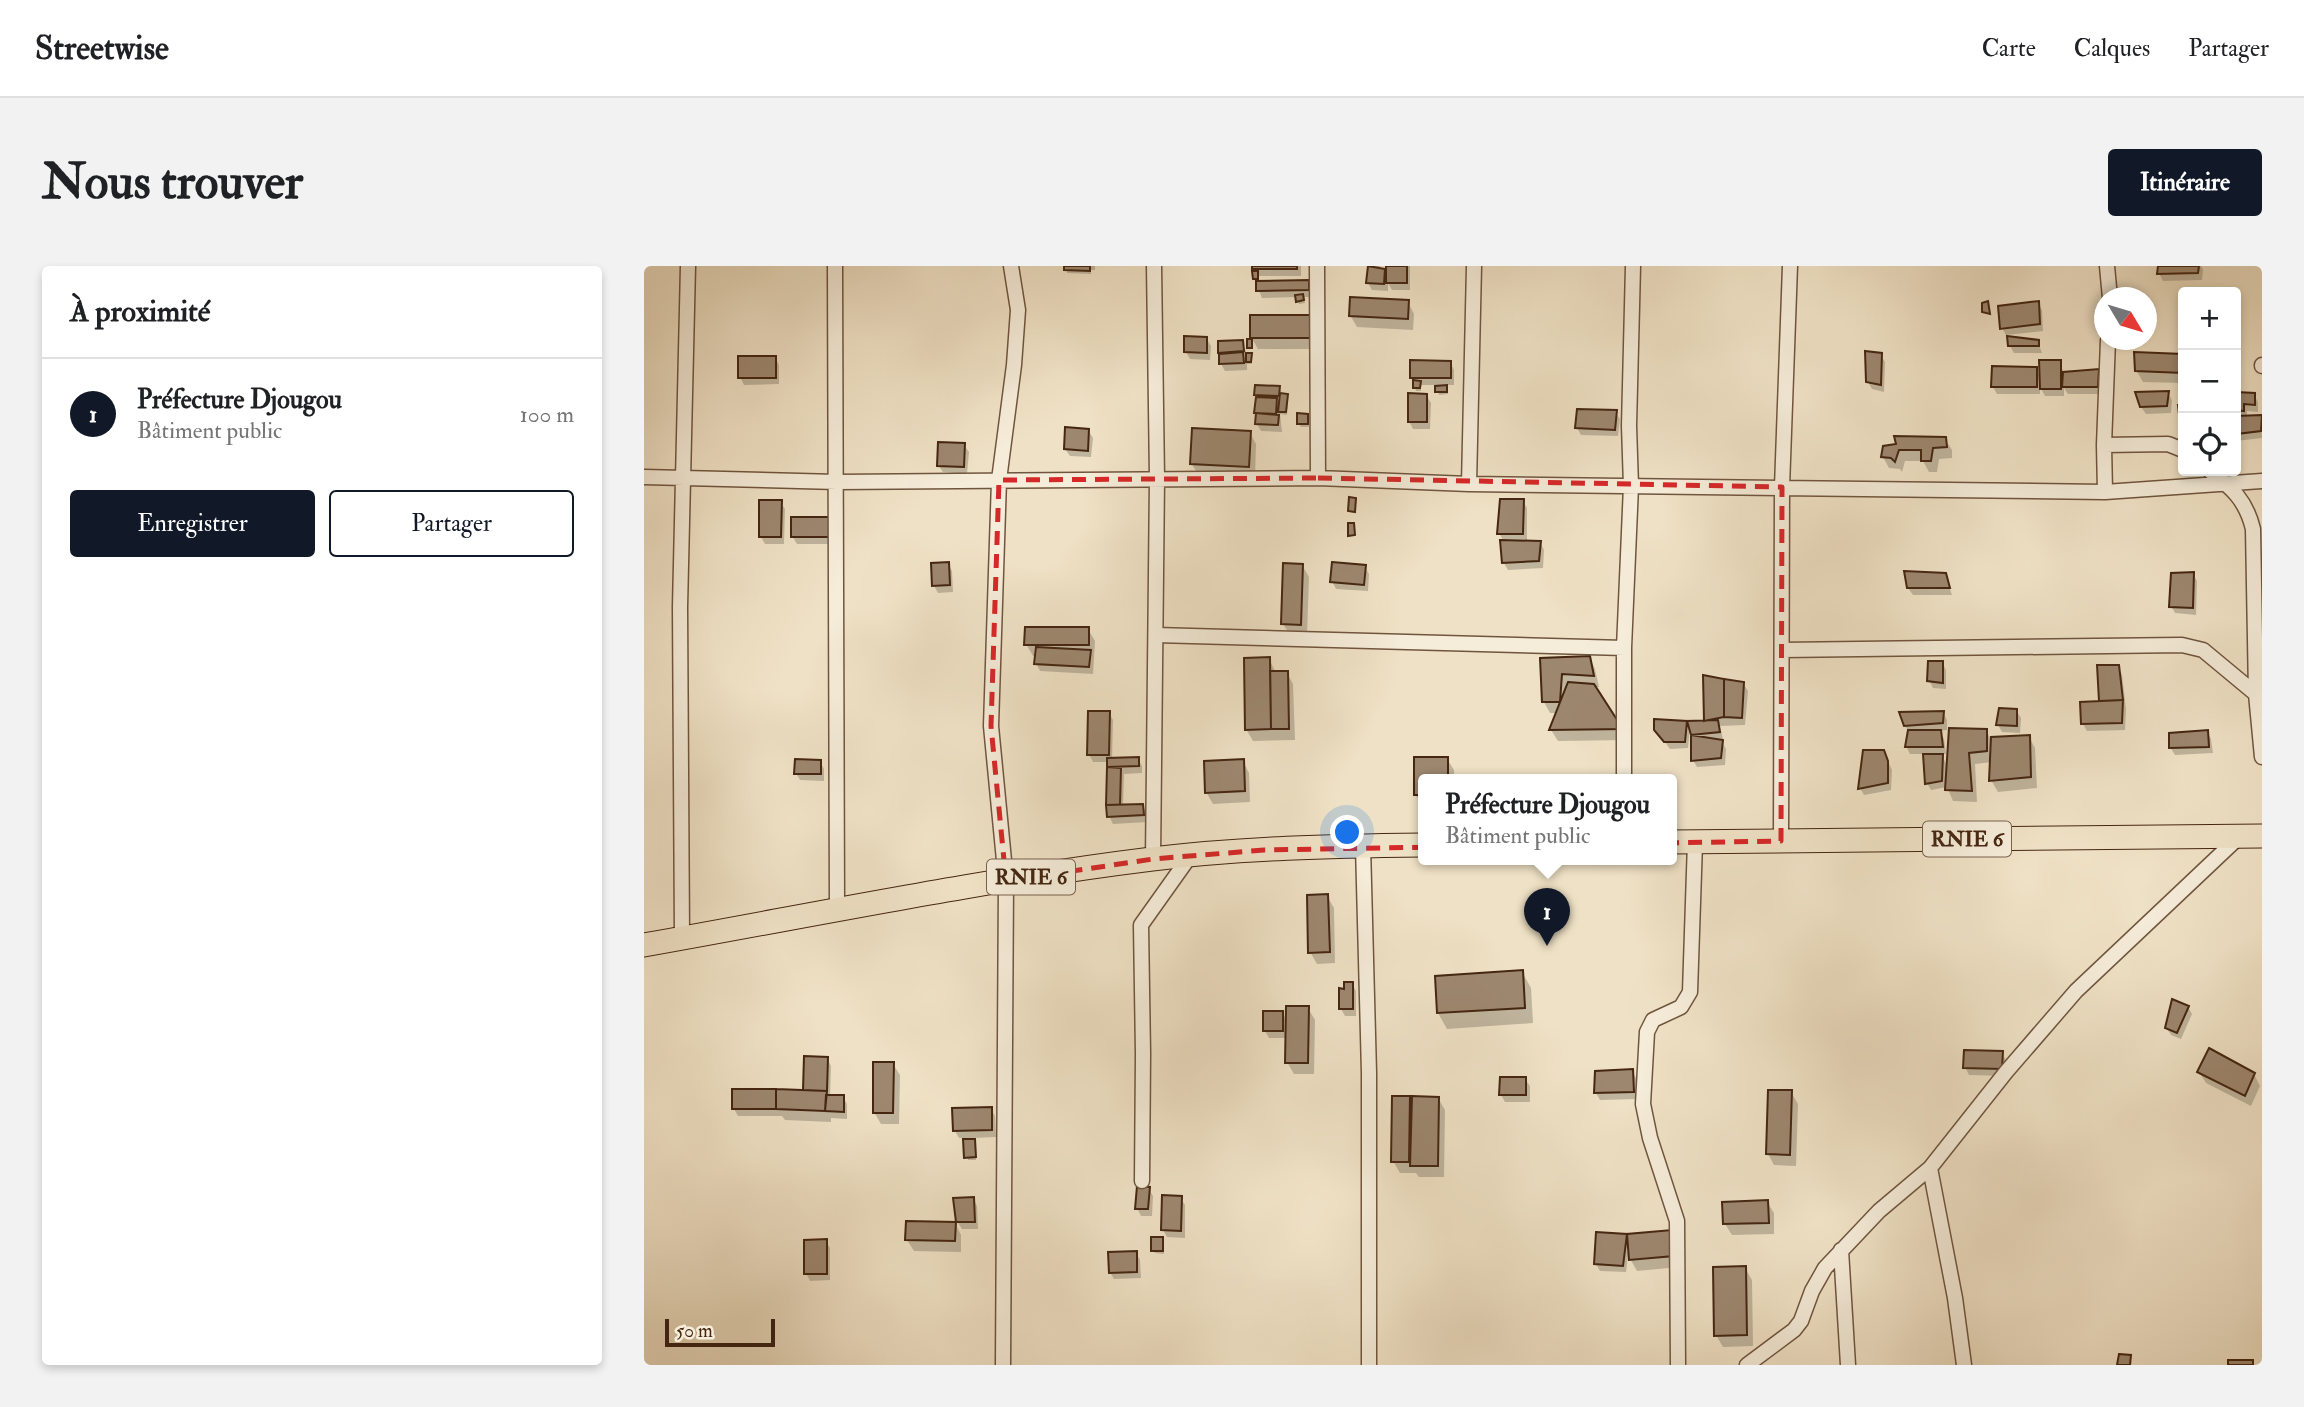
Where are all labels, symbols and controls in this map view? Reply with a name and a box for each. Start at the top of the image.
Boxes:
text: Streetwise [35,28,169,69]
text: Carte [1982,33,2036,64]
text: Calques [2074,33,2150,64]
text: Partager [2188,33,2269,64]
button: Itinéraire [2108,149,2262,216]
text: Nous trouver [42,152,303,213]
north arrow [2094,287,2157,350]
map controls [2178,287,2241,476]
button: + [2178,287,2241,350]
text: À proximité [70,293,210,330]
button: − [2178,350,2241,413]
text: Préfecture Djougou [137,384,342,416]
text: 1 [89,400,97,429]
text: 100 m [520,400,574,429]
button: locate [2178,413,2241,476]
text: Bâtiment public [137,416,282,445]
button: Enregistrer [70,490,315,557]
button: Partager [329,490,574,557]
popup [1418,774,1677,865]
text: Préfecture Djougou [1445,789,1650,821]
your location [1330,815,1364,849]
text: Bâtiment public [1445,821,1590,850]
road number: RNIE 6 [1923,822,2011,856]
road number: RNIE 6 [987,860,1075,894]
pin: 1 [1524,888,1570,946]
scale bar [665,1316,775,1348]
text: 50 m [676,1319,713,1343]

